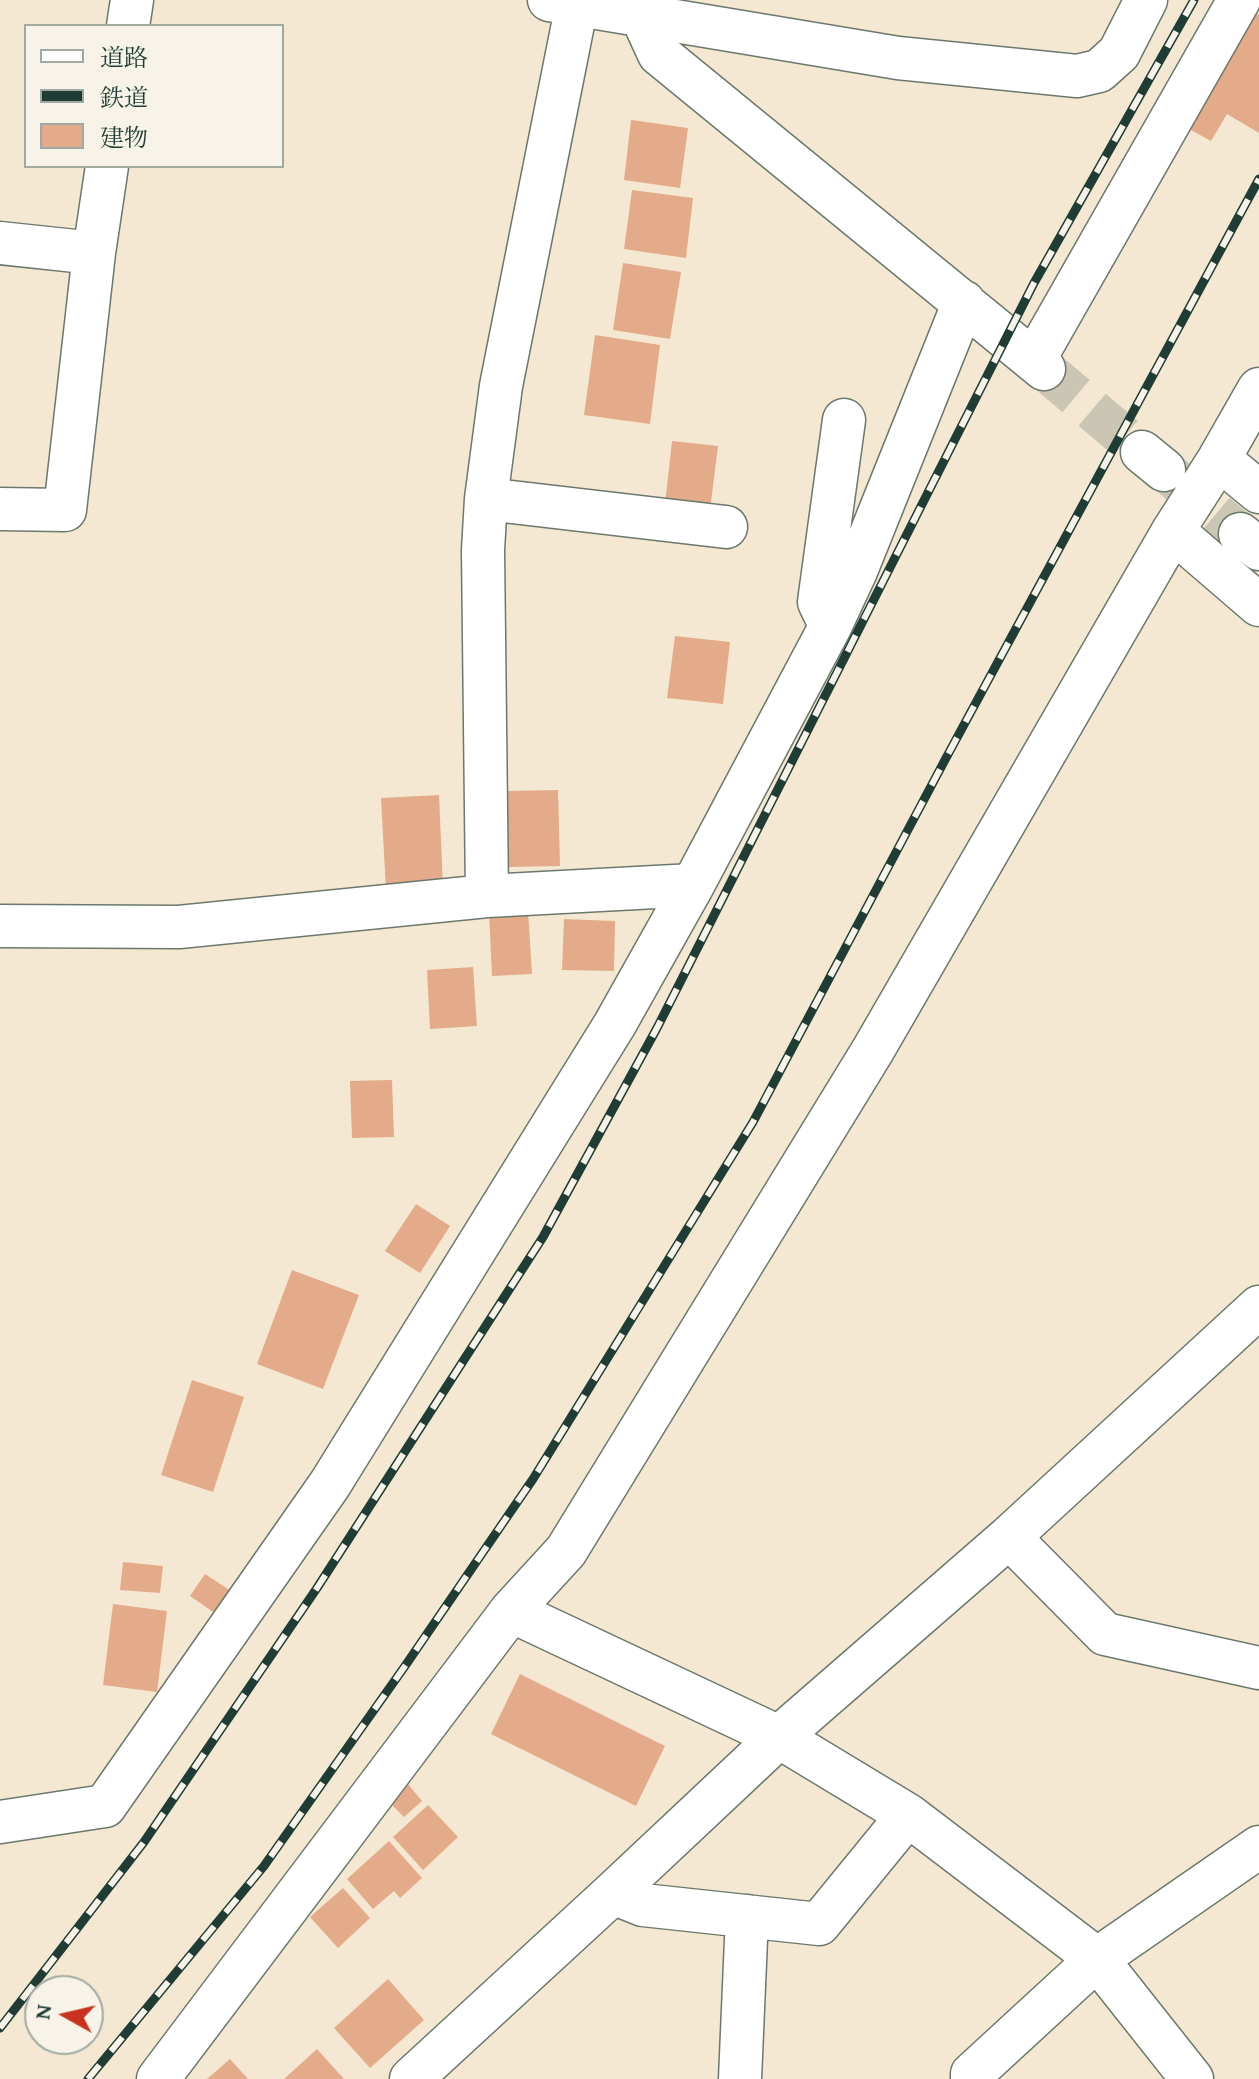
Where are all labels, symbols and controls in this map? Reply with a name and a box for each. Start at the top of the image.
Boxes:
legend [24,24,284,168]
text: 道路 [100,40,148,75]
text: 鉄道 [100,80,148,115]
text: 建物 [100,120,148,155]
north arrow [24,1975,104,2055]
text: N [25,2002,59,2021]

